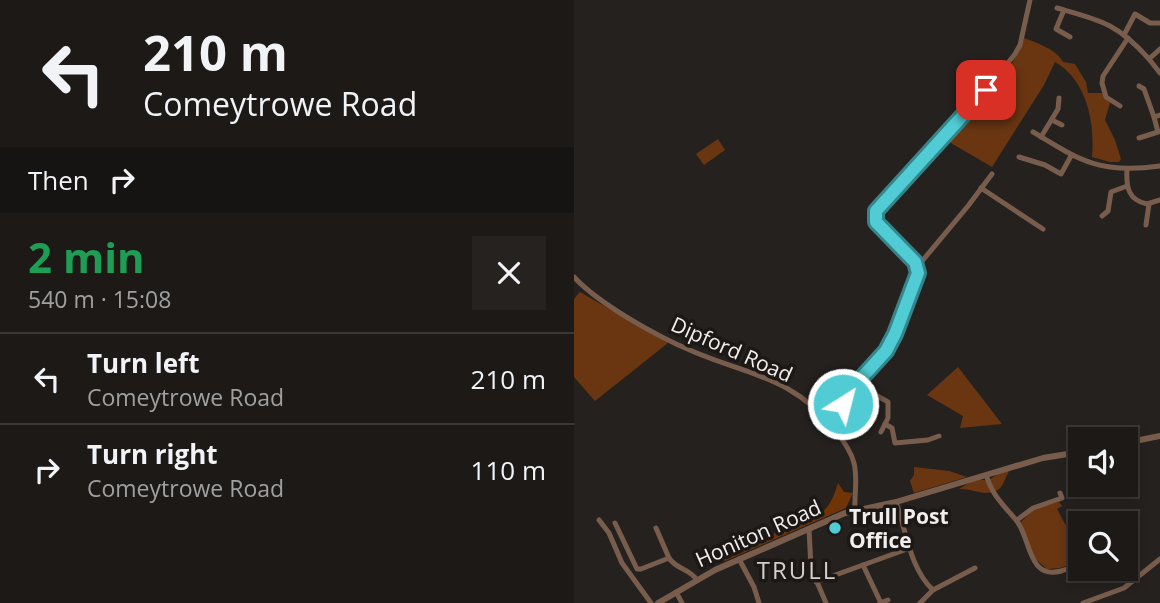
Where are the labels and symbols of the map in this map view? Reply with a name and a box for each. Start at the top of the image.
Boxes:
pin [956,60,1016,120]
street label: Dipford Road [667,310,797,388]
position arrow [806,367,880,441]
street label: Honiton Road [691,493,825,573]
place label: Trull Post Office [849,502,949,554]
marker: Trull Post Office [827,520,843,536]
district label: TRULL [757,553,837,586]

